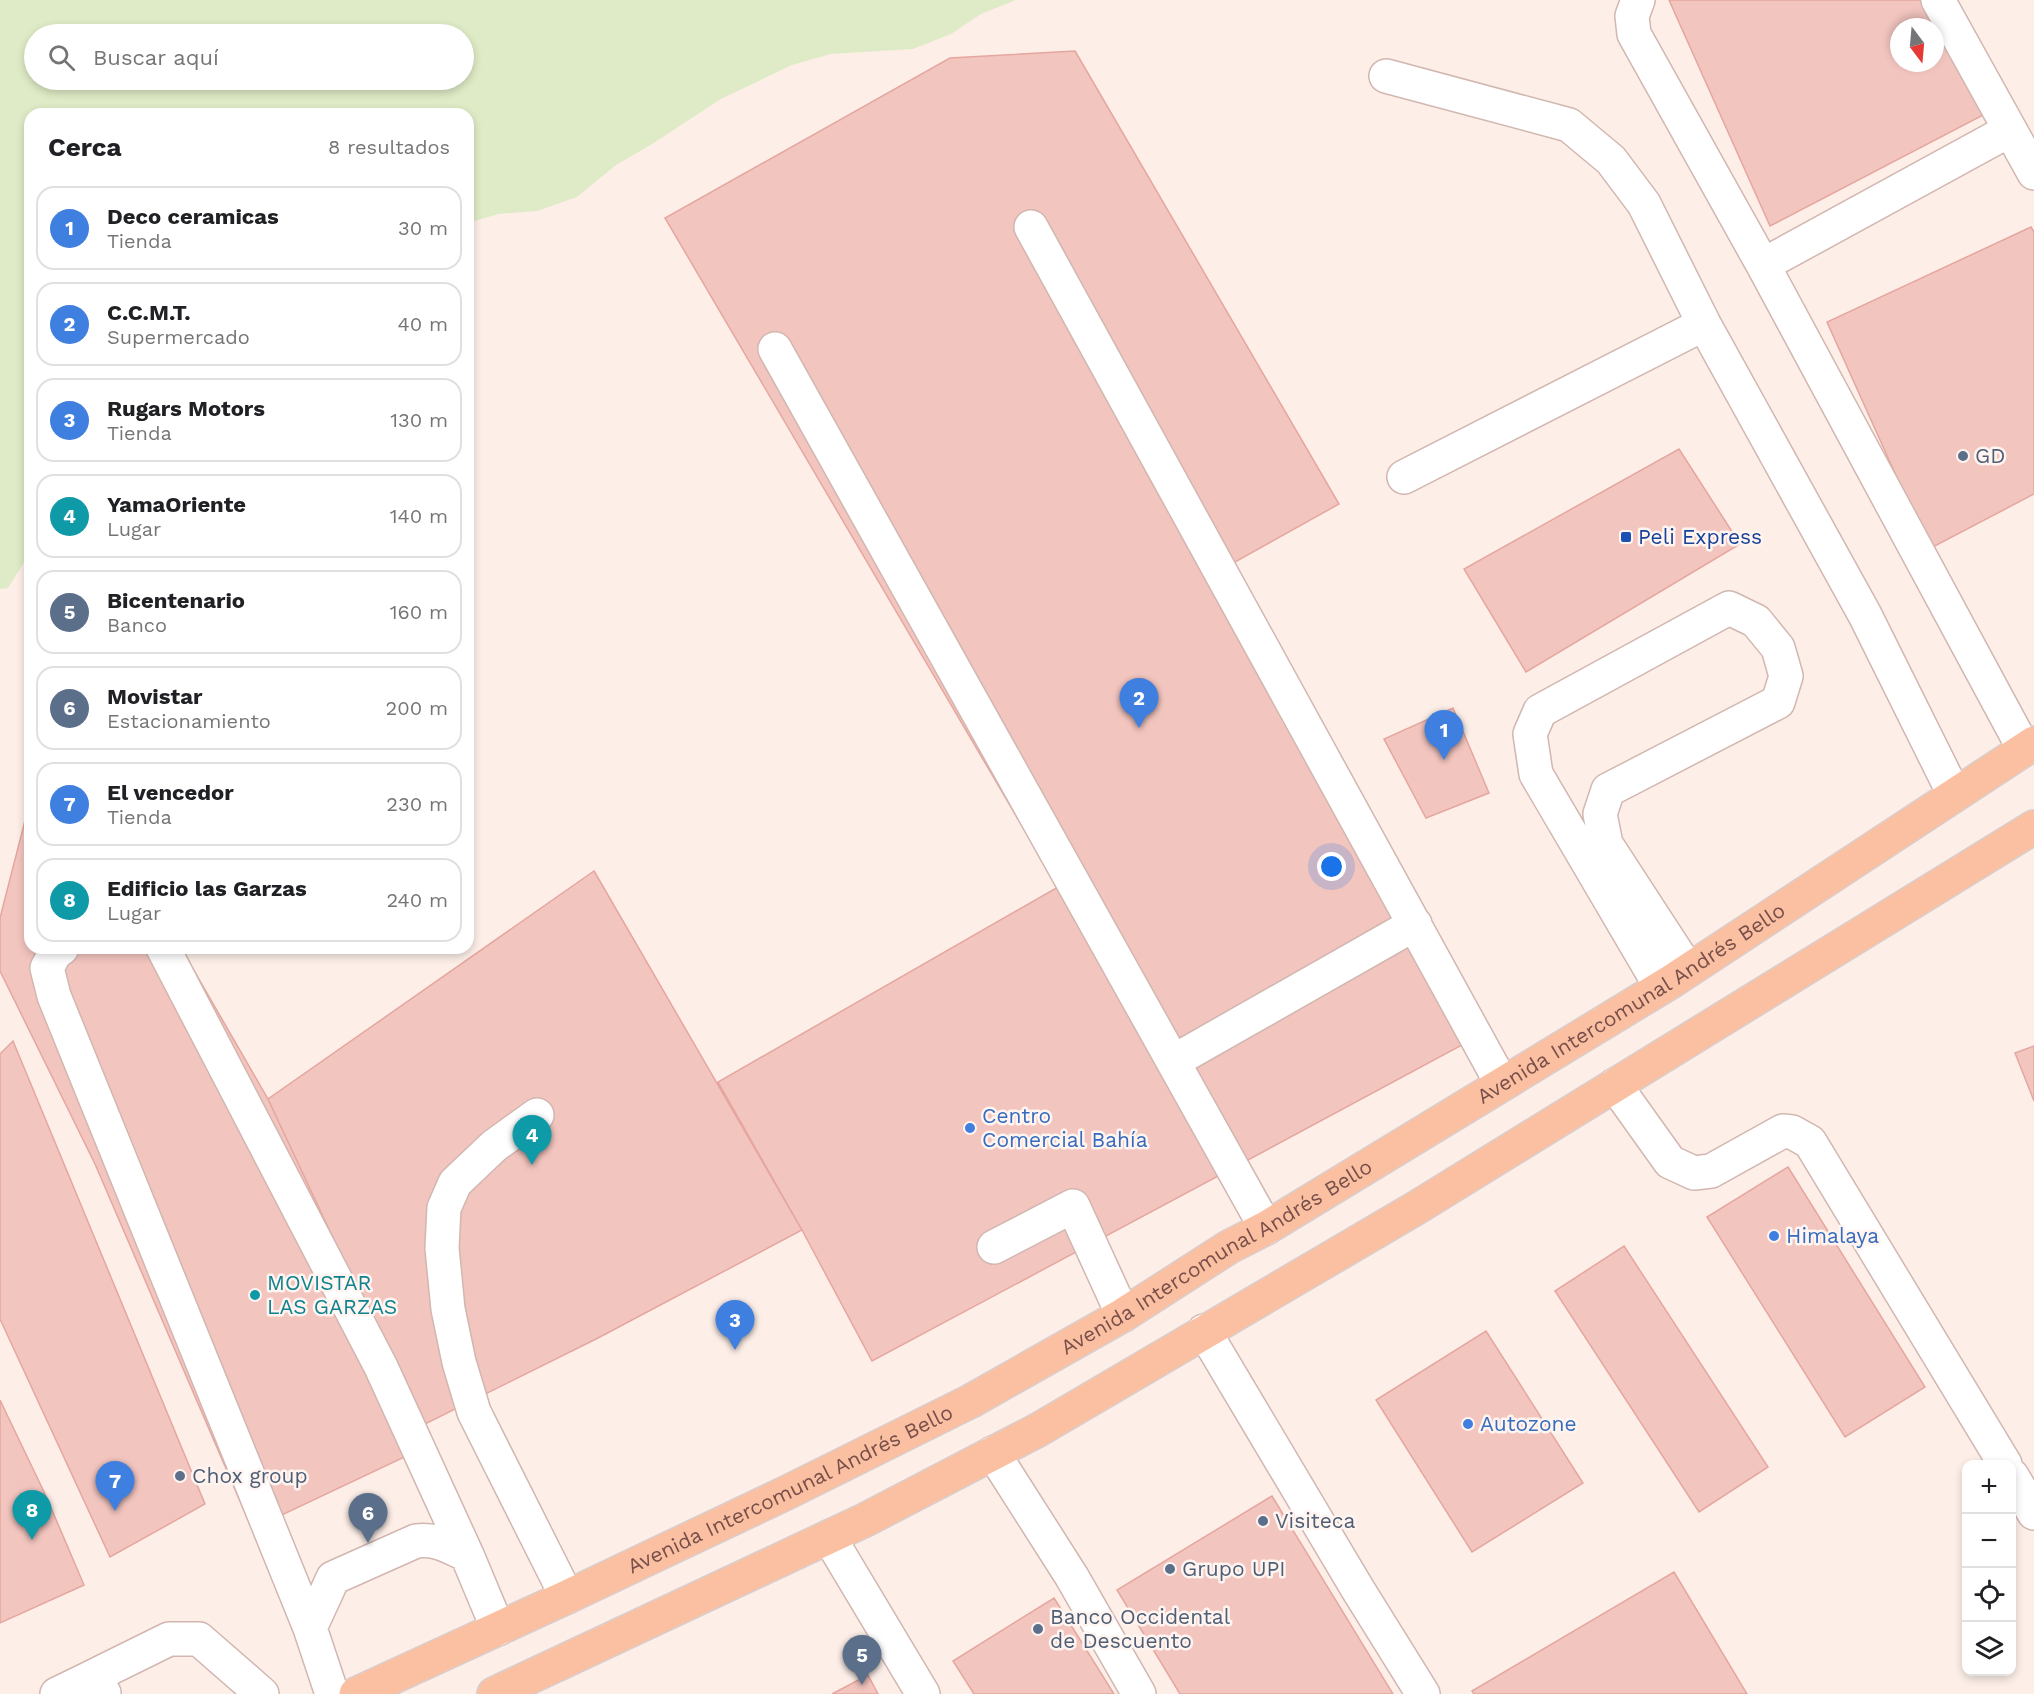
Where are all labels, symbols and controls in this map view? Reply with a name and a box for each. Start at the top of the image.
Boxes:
north arrow [1890,18,1944,72]
search box [24,24,474,90]
icon: search [45,41,78,74]
text: Buscar aquí [93,45,219,70]
text: Cerca [48,132,122,162]
text: 8 resultados [328,135,450,159]
text: Deco ceramicas [107,204,279,229]
text: 1 [65,216,74,240]
text: 30 m [398,216,448,240]
text: Tienda [107,229,172,253]
text: C.C.M.T. [107,300,191,325]
text: 2 [64,312,75,336]
text: 40 m [397,312,448,336]
text: Supermercado [107,325,250,349]
text: Rugars Motors [107,396,265,421]
text: 3 [64,408,75,432]
text: 130 m [390,408,448,432]
text: Tienda [107,421,172,445]
place label: GD [1975,443,2005,468]
marker: GD [1956,449,1970,463]
text: YamaOriente [107,492,246,517]
text: 4 [63,504,76,528]
text: 140 m [390,504,448,528]
text: Lugar [107,517,161,541]
place label: Peli Express [1638,524,1762,549]
marker: Peli Express [1619,530,1633,544]
text: Bicentenario [107,588,245,613]
text: 5 [64,600,75,624]
text: 160 m [390,600,448,624]
text: Banco [107,613,167,637]
pin: 2 [1120,678,1158,728]
text: Movistar [107,684,202,709]
text: 6 [63,696,76,720]
text: 200 m [386,696,448,720]
text: Estacionamiento [107,709,271,733]
pin: 1 [1424,710,1464,760]
text: El vencedor [107,780,234,805]
text: 7 [63,792,76,816]
text: 230 m [386,792,448,816]
text: Tienda [107,805,172,829]
your location [1317,852,1346,881]
text: Edificio las Garzas [107,876,307,901]
text: 8 [63,888,76,912]
text: 240 m [386,888,448,912]
street label: Avenida Intercomunal Andrés Bello [1472,897,1790,1109]
text: Lugar [107,901,161,925]
place label: Centro Comercial Bahía [982,1103,1148,1152]
pin: 4 [512,1116,552,1165]
marker: Centro Comercial Bahía [963,1121,977,1135]
street label: Avenida Intercomunal Andrés Bello [1056,1153,1376,1360]
place label: Himalaya [1786,1223,1879,1248]
marker: Himalaya [1767,1229,1781,1243]
place label: MOVISTAR LAS GARZAS [267,1270,397,1319]
marker: MOVISTAR LAS GARZAS [248,1288,262,1302]
pin: 3 [716,1300,754,1350]
street label: Avenida Intercomunal Andrés Bello [623,1399,957,1579]
place label: Autozone [1480,1411,1577,1436]
marker: Autozone [1461,1417,1475,1431]
map controls [1962,1460,2016,1676]
button: + [1962,1460,2016,1514]
pin: 7 [96,1462,134,1511]
place label: Chox group [192,1463,308,1488]
marker: Chox group [173,1469,187,1483]
pin: 8 [12,1490,51,1540]
pin: 6 [348,1494,388,1543]
place label: Visiteca [1275,1508,1356,1533]
marker: Visiteca [1256,1514,1270,1528]
button: − [1962,1514,2016,1568]
place label: Grupo UPI [1182,1556,1286,1581]
marker: Grupo UPI [1163,1562,1177,1576]
button: locate [1962,1568,2016,1622]
place label: Banco Occidental de Descuento [1050,1604,1231,1653]
marker: Banco Occidental de Descuento [1031,1622,1045,1636]
button: layers [1962,1622,2016,1676]
pin: 5 [842,1636,882,1685]

